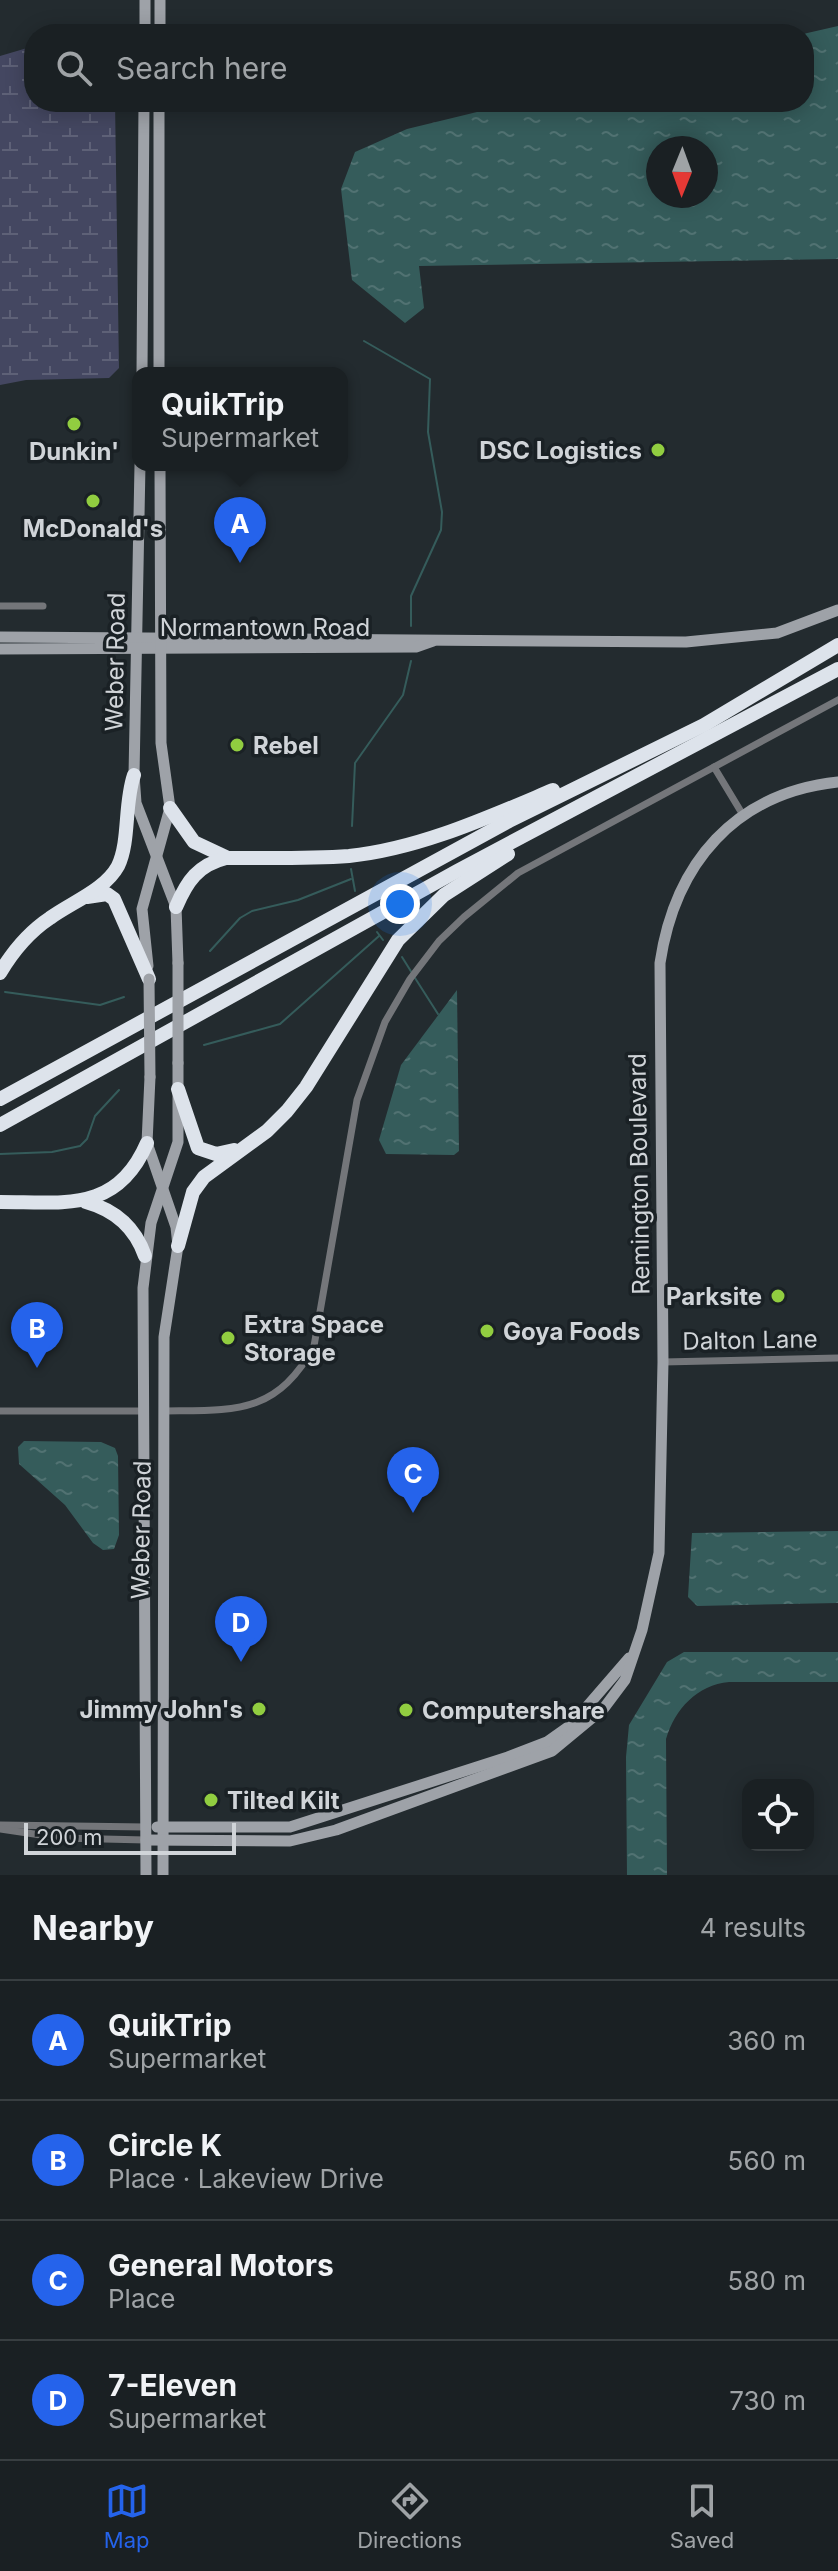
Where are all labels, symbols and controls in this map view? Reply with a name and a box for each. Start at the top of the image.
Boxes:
search box [24,24,814,112]
icon: search [52,46,96,90]
text: Search here [116,50,288,86]
north arrow [646,136,718,208]
popup [132,367,348,471]
text: QuikTrip [161,386,285,422]
marker: Dunkin' [65,415,83,433]
text: Supermarket [161,422,319,453]
place label: DSC Logistics [479,436,642,465]
place label: Dunkin' [29,437,119,466]
marker: DSC Logistics [649,441,667,459]
marker: McDonald's [84,492,102,510]
pin: A [214,497,266,563]
place label: McDonald's [23,514,163,543]
street label: Weber Road [99,592,131,732]
street label: Normantown Road [160,613,370,642]
place label: Rebel [253,731,319,760]
marker: Rebel [228,736,246,754]
your location [380,884,420,924]
street label: Remington Boulevard [622,1053,656,1295]
place label: Parksite [666,1282,762,1311]
marker: Parksite [769,1287,787,1305]
pin: B [11,1302,63,1368]
place label: Extra Space Storage [244,1310,384,1367]
place label: Goya Foods [503,1317,641,1346]
marker: Goya Foods [478,1322,496,1340]
street label: Dalton Lane [682,1324,818,1356]
marker: Extra Space Storage [219,1329,237,1347]
pin: C [387,1447,439,1513]
street label: Weber Road [125,1460,157,1600]
pin: D [215,1596,267,1662]
place label: Jimmy John's [79,1695,243,1724]
place label: Computershare [422,1696,605,1725]
marker: Jimmy John's [250,1700,268,1718]
marker: Computershare [397,1701,415,1719]
map controls [742,1779,814,1851]
button: locate [742,1779,814,1851]
place label: Tilted Kilt [227,1786,340,1815]
marker: Tilted Kilt [202,1791,220,1809]
scale bar [24,1819,236,1855]
text: 200 m [36,1824,103,1850]
text: Nearby [32,1907,154,1948]
text: 4 results [700,1912,806,1943]
text: QuikTrip [108,2007,232,2043]
text: A [48,2025,68,2056]
text: 360 m [727,2025,806,2056]
text: Supermarket [108,2043,266,2074]
text: Circle K [108,2127,222,2163]
text: B [49,2145,67,2176]
text: 560 m [728,2145,806,2176]
text: Place · Lakeview Drive [108,2163,384,2194]
text: General Motors [108,2247,334,2283]
text: C [48,2265,68,2296]
text: 580 m [728,2265,806,2296]
text: Place [108,2283,176,2314]
text: 7-Eleven [108,2367,237,2403]
text: D [49,2385,67,2416]
text: 730 m [729,2385,806,2416]
text: Supermarket [108,2403,266,2434]
tab: Map [104,2479,150,2553]
tab: Directions [357,2479,462,2553]
tab: Saved [670,2479,734,2553]

